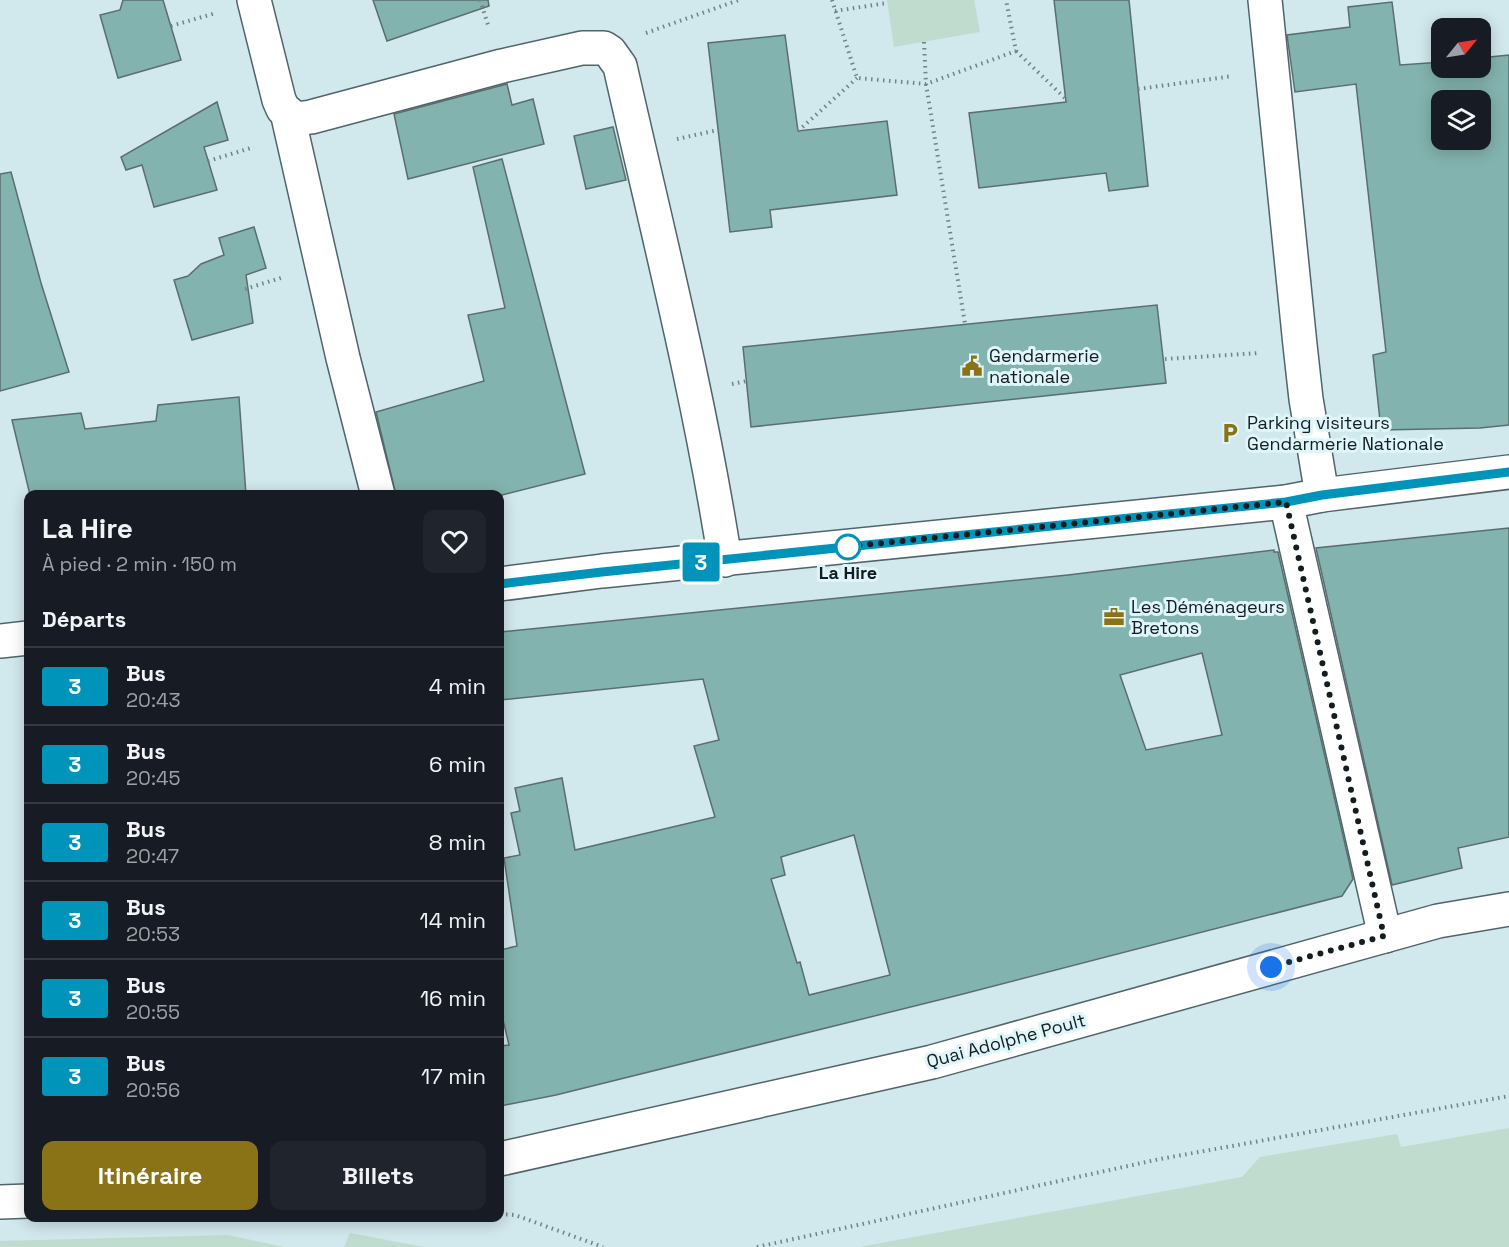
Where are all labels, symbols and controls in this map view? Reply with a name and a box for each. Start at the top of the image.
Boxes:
north arrow [1431,18,1491,78]
map controls [1431,18,1491,150]
button: layers [1431,90,1491,150]
place label: Gendarmerie nationale [989,344,1099,388]
public building icon: Gendarmerie nationale [960,354,984,378]
place label: Parking visiteurs Gendarmerie Nationale [1247,411,1444,455]
parking icon: Parking visiteurs Gendarmerie Nationale [1218,421,1242,445]
text: La Hire [42,510,133,546]
button: heart [423,510,486,573]
marker: La Hire [835,534,861,560]
line badge: 3 [682,542,720,582]
text: 3 [695,549,707,576]
text: À pied · 2 min · 150 m [42,551,237,577]
place label: La Hire [819,561,877,584]
place label: Les Déménageurs Bretons [1131,595,1285,639]
text: Départs [42,605,126,633]
office icon: Les Déménageurs Bretons [1102,605,1126,629]
text: Bus [126,659,166,687]
text: 4 min [429,672,486,700]
text: 3 [69,673,81,700]
text: 20:43 [126,687,181,713]
text: Bus [126,737,166,765]
text: 6 min [429,750,486,778]
text: 3 [69,751,81,778]
text: 20:45 [126,765,180,791]
text: Bus [126,815,166,843]
text: 8 min [429,828,486,856]
text: 3 [69,829,81,856]
text: 20:47 [126,843,179,869]
text: Bus [126,893,166,921]
text: 14 min [420,906,486,934]
text: 3 [69,907,81,934]
text: 20:53 [126,921,180,947]
your location [1256,952,1286,982]
text: Bus [126,971,166,999]
text: 16 min [420,984,486,1012]
text: 3 [69,985,81,1012]
text: 20:55 [126,999,180,1025]
street label: Quai Adolphe Poult [924,1008,1088,1073]
text: Bus [126,1049,166,1077]
text: 17 min [421,1062,486,1090]
text: 3 [69,1063,81,1090]
text: 20:56 [126,1077,180,1103]
button: Itinéraire [42,1141,258,1210]
button: Billets [270,1141,486,1210]

